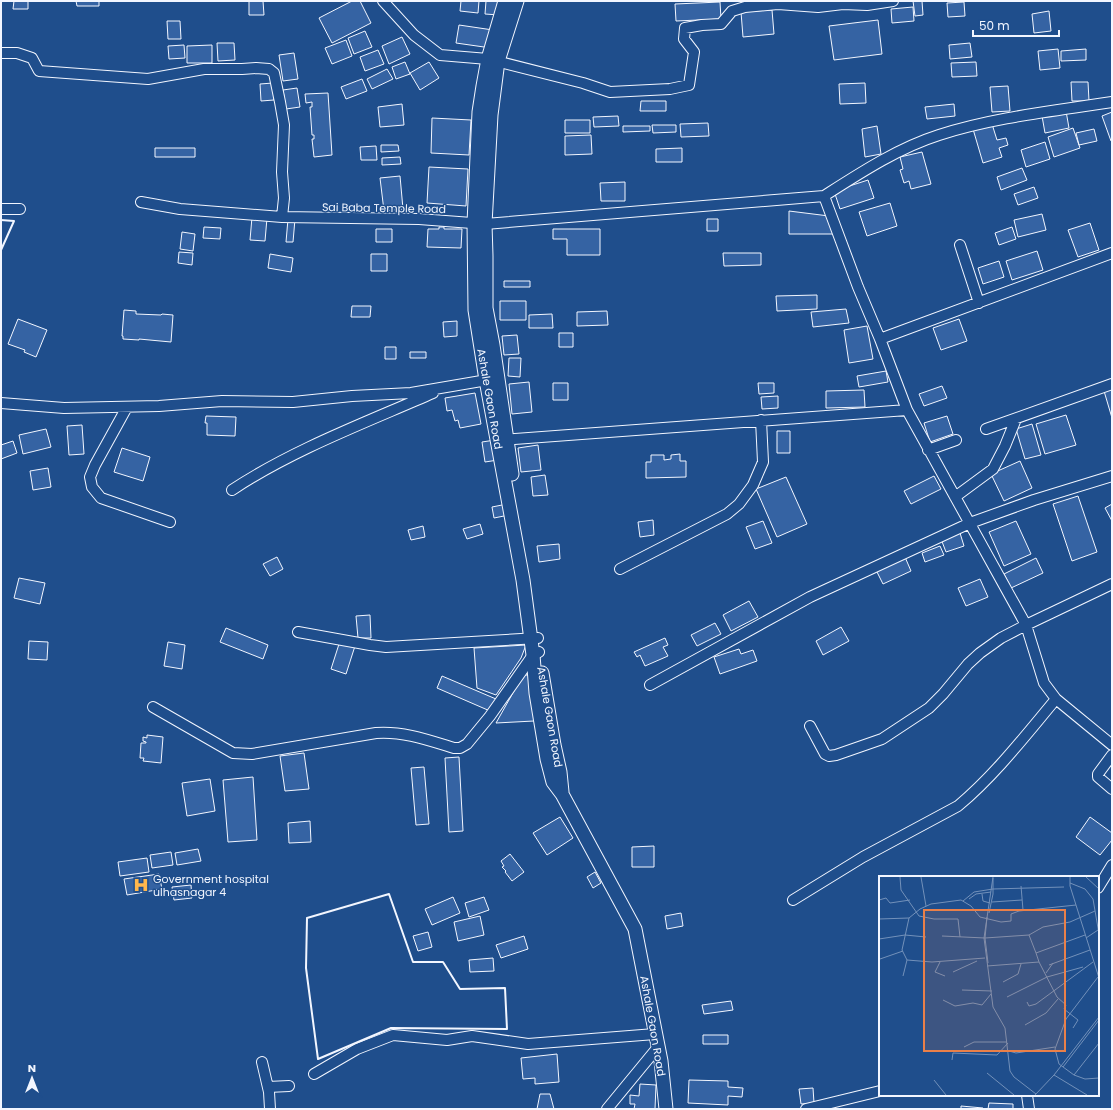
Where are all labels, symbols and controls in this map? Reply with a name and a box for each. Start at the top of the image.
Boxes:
scale bar [973,12,1059,38]
text: 50 m [979,17,1010,34]
street label: Sai Baba Temple Road [322,199,446,217]
street label: Ashale Gaon Road [473,348,507,450]
street label: Ashale Gaon Road [533,666,567,768]
place label: Government hospital ulhasnagar 4 [153,871,269,900]
hospital icon: Government hospital ulhasnagar 4 [132,876,150,894]
inset map [879,876,1099,1096]
street label: Ashale Gaon Road [636,975,670,1077]
north arrow [12,1058,52,1098]
text: N [28,1060,36,1076]

